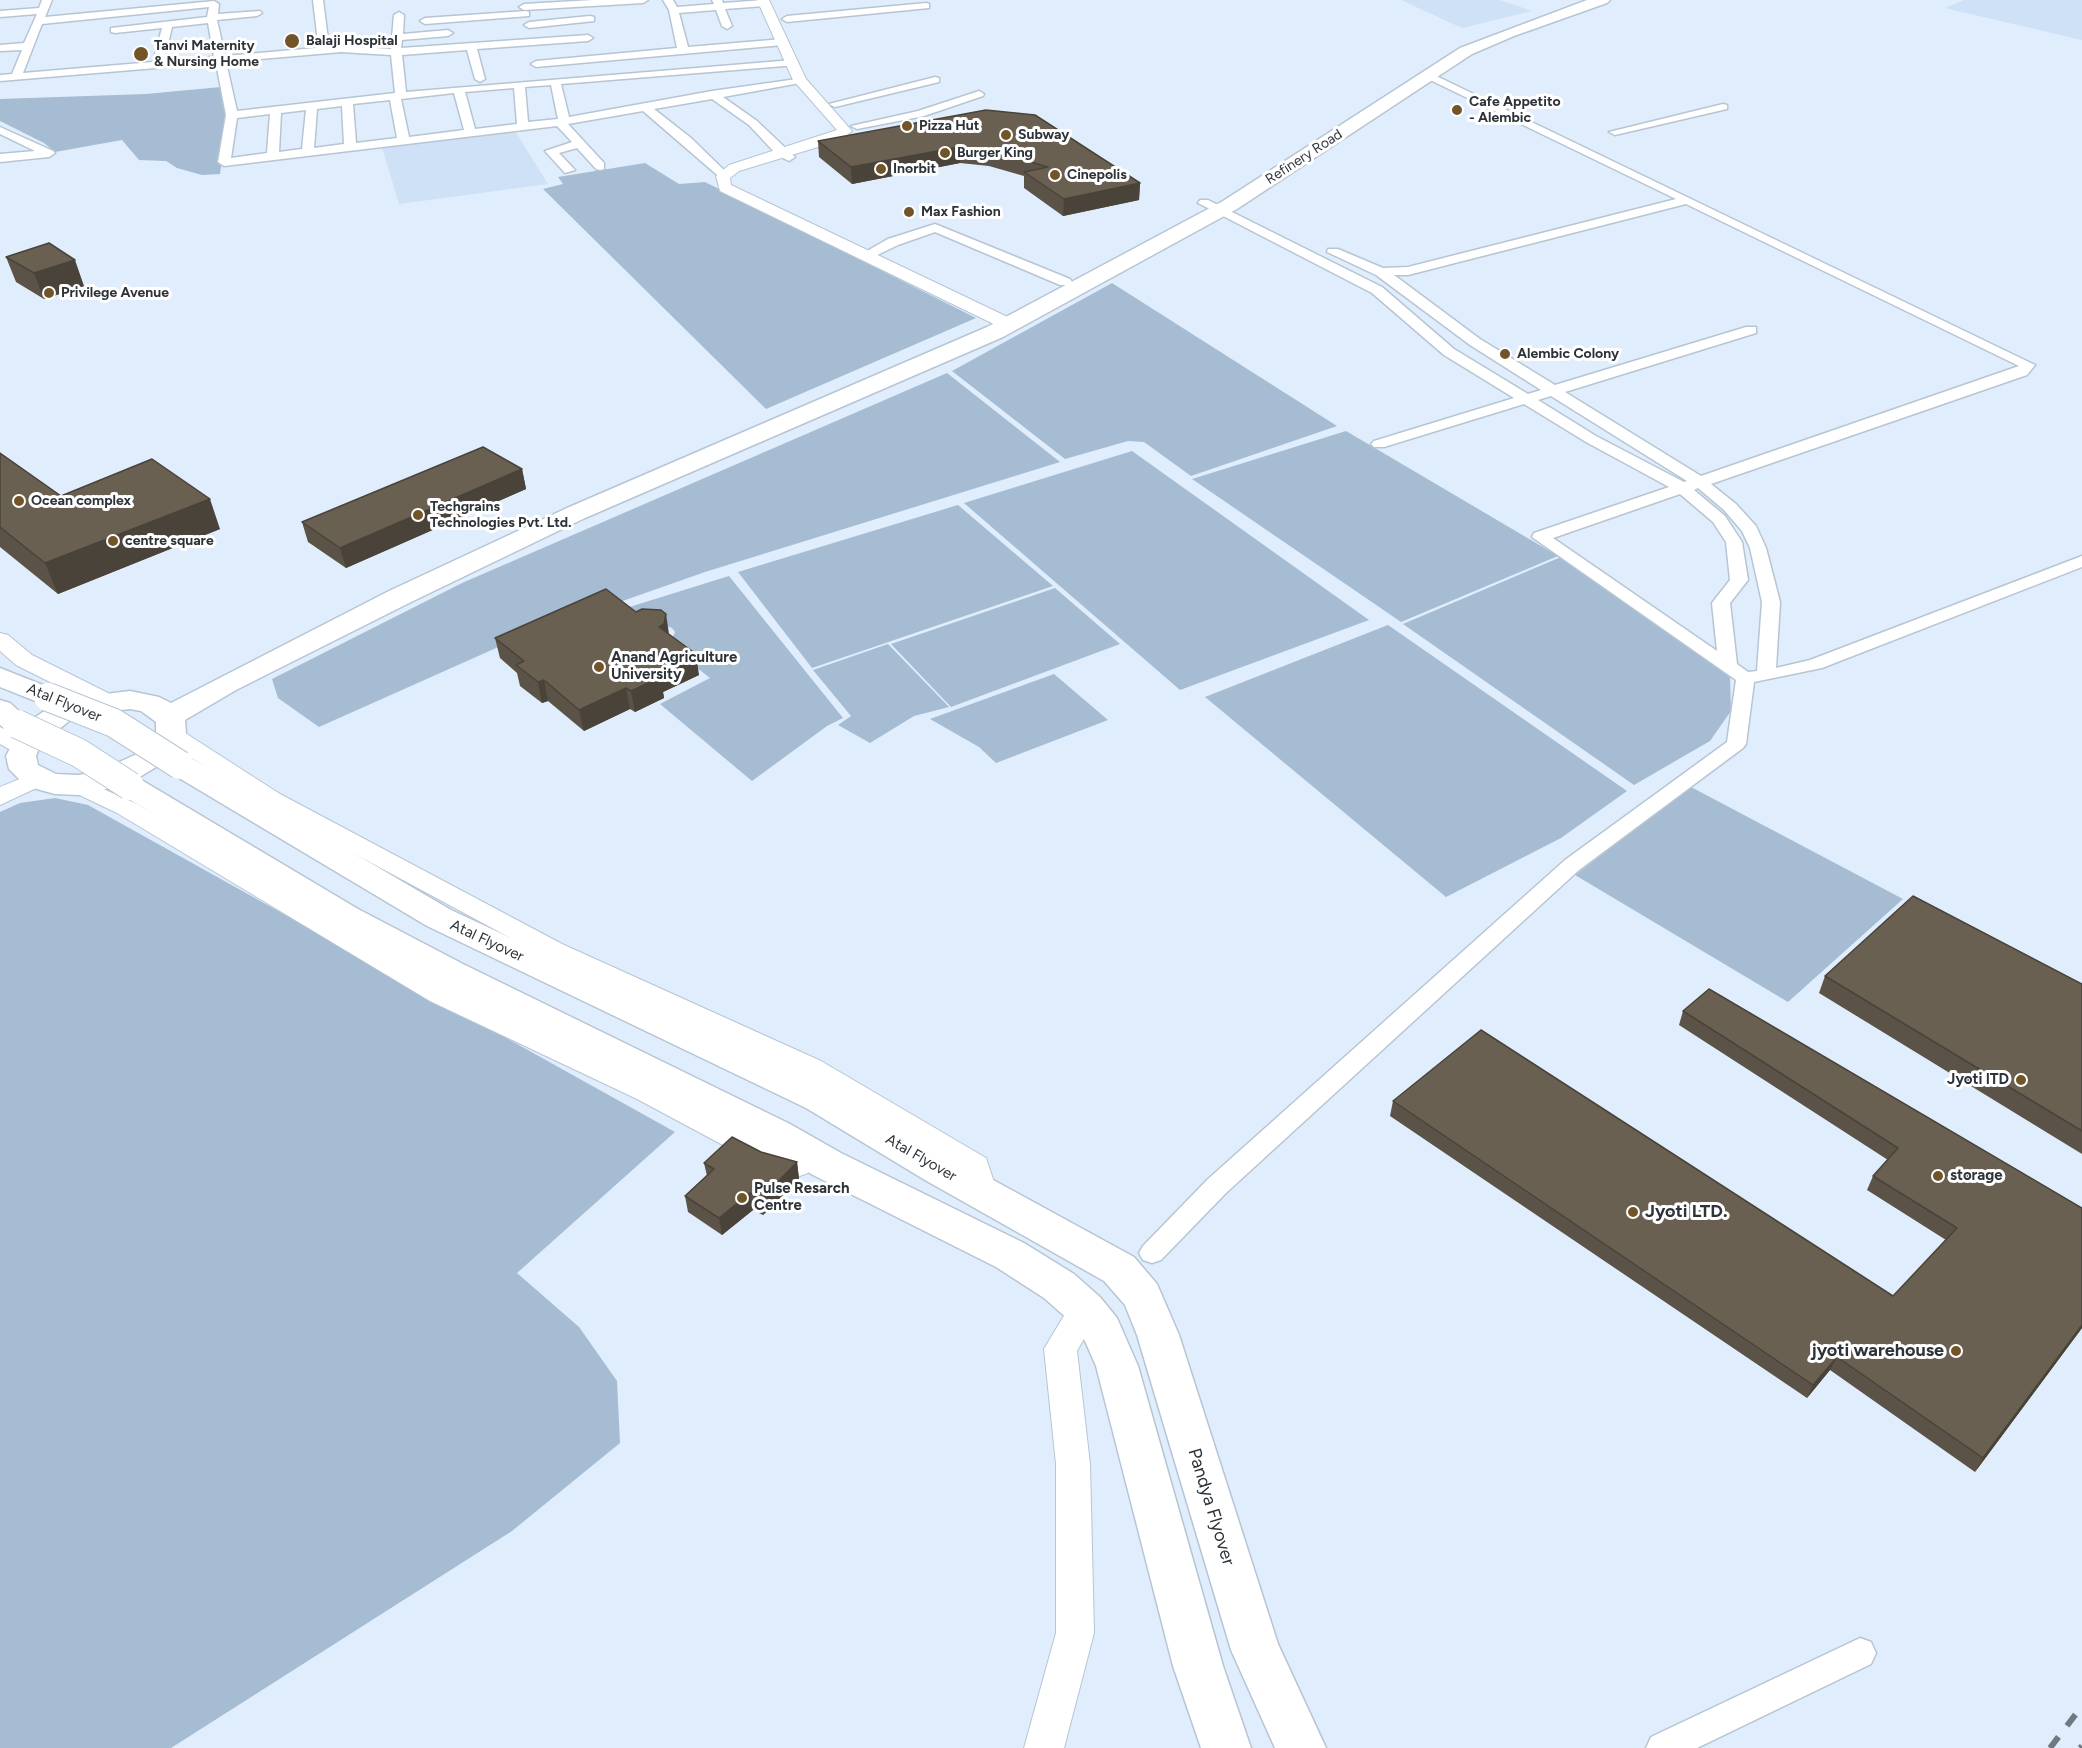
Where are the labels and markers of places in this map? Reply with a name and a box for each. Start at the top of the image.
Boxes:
marker: Balaji Hospital [283,32,301,50]
place label: Balaji Hospital [306,33,398,49]
place label: Tanvi Maternity & Nursing Home [154,38,259,70]
marker: Tanvi Maternity & Nursing Home [132,45,150,63]
place label: Cafe Appetito - Alembic [1469,94,1561,126]
marker: Cafe Appetito - Alembic [1450,103,1464,117]
place label: Pizza Hut [919,118,979,134]
marker: Pizza Hut [900,119,914,133]
place label: Subway [1018,127,1069,143]
marker: Subway [999,128,1013,142]
place label: Burger King [957,145,1033,161]
marker: Burger King [938,146,952,160]
place label: Inorbit [893,161,936,177]
marker: Inorbit [874,162,888,176]
place label: Cinepolis [1067,167,1127,183]
marker: Cinepolis [1048,168,1062,182]
place label: Max Fashion [921,204,1001,220]
marker: Max Fashion [902,205,916,219]
place label: Privilege Avenue [61,285,169,301]
marker: Privilege Avenue [42,286,56,300]
place label: Alembic Colony [1517,346,1619,362]
marker: Alembic Colony [1498,347,1512,361]
place label: Ocean complex [31,493,131,509]
marker: Ocean complex [12,494,26,508]
place label: Techgrains Technologies Pvt. Ltd. [430,499,571,532]
marker: Techgrains Technologies Pvt. Ltd. [411,508,425,522]
place label: centre square [125,533,214,549]
marker: centre square [106,534,120,548]
place label: Anand Agriculture University [611,649,737,684]
marker: Anand Agriculture University [592,660,606,674]
place label: Jyoti lTD [1947,1071,2009,1089]
marker: Jyoti lTD [2014,1073,2028,1087]
place label: storage [1950,1167,2003,1185]
marker: storage [1931,1169,1945,1183]
place label: Pulse Resarch Centre [754,1180,849,1215]
marker: Pulse Resarch Centre [735,1191,749,1205]
place label: Jyoti LTD. [1645,1201,1727,1223]
marker: Jyoti LTD. [1626,1205,1640,1219]
place label: jyoti warehouse [1812,1340,1944,1362]
marker: jyoti warehouse [1949,1344,1963,1358]

